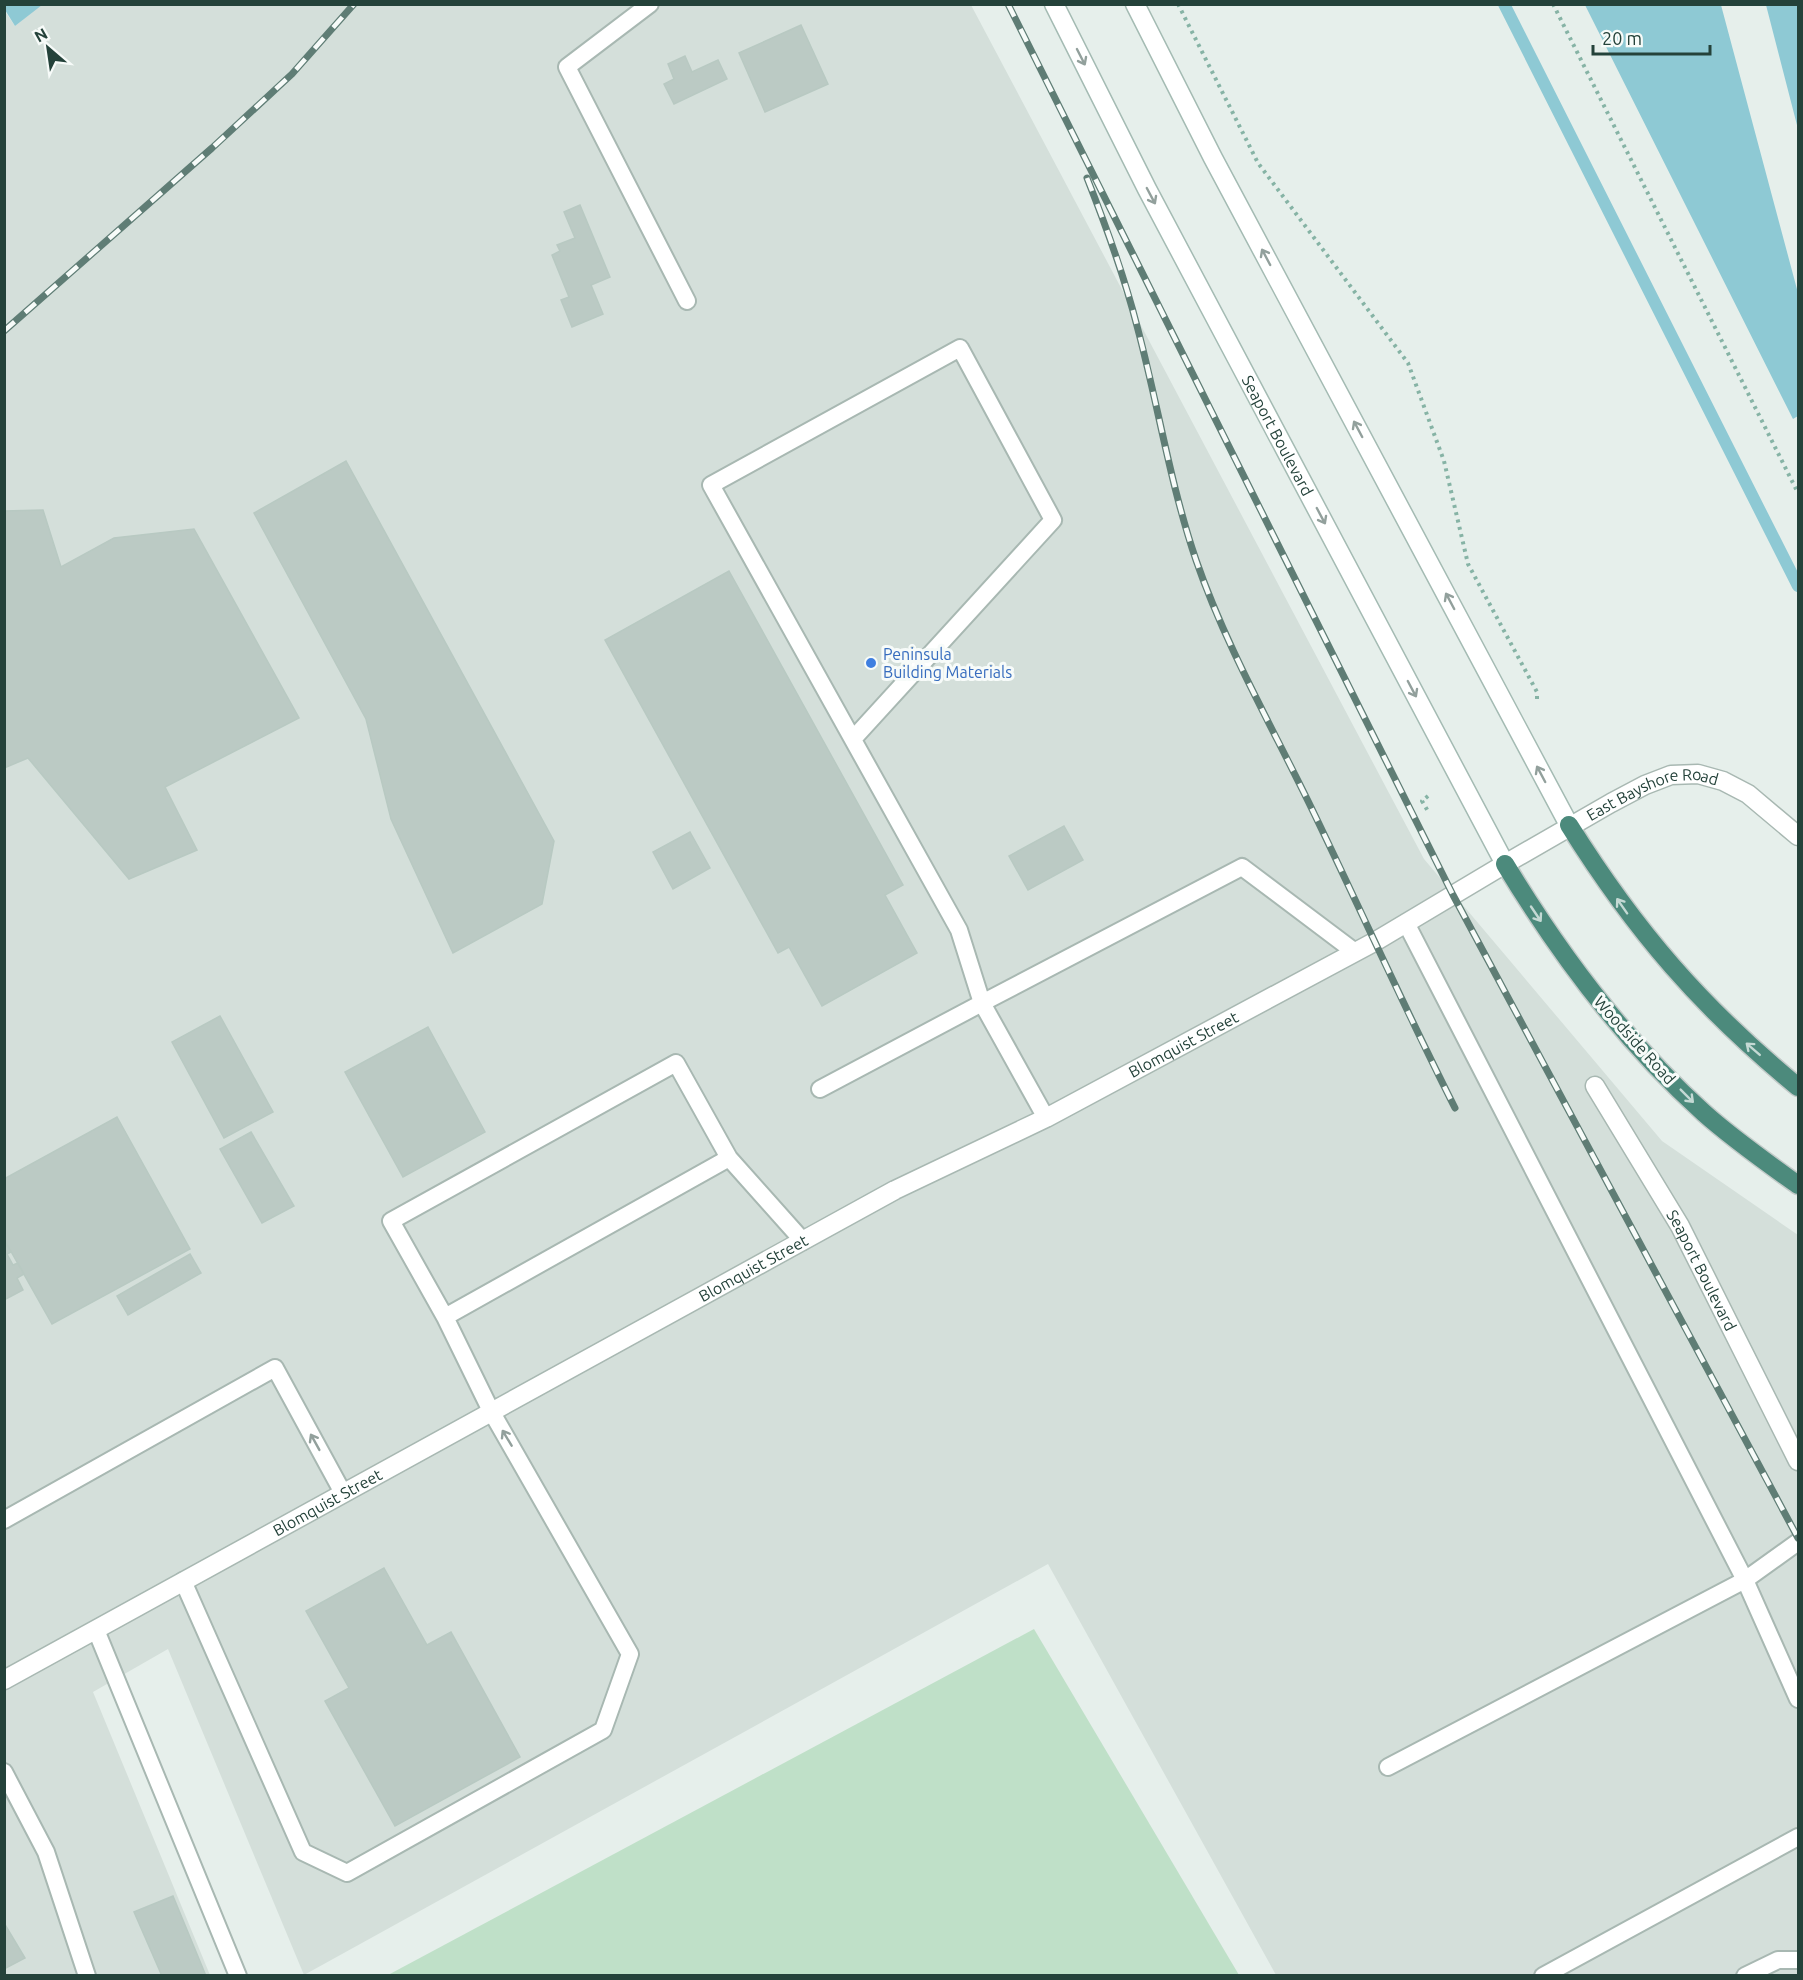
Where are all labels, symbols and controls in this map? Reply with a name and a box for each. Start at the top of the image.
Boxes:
north arrow [18,18,78,78]
scale bar [1593,18,1710,56]
text: N [31,24,50,46]
text: 20 m [1602,28,1642,48]
one-way arrow [1075,47,1087,65]
one-way arrow [1146,186,1157,204]
one-way arrow [1260,249,1271,267]
street label: Seaport Boulevard [1238,372,1317,499]
one-way arrow [1352,421,1363,439]
one-way arrow [1316,507,1327,525]
one-way arrow [1444,593,1455,611]
place label: Peninsula Building Materials [883,645,1012,681]
marker: Peninsula Building Materials [864,656,878,670]
one-way arrow [1406,680,1418,697]
one-way arrow [1535,765,1546,783]
street label: East Bayshore Road [1583,765,1721,824]
one-way arrow [1616,898,1628,915]
one-way arrow [1530,905,1542,922]
street label: Woodside Road [1591,992,1679,1088]
street label: Blomquist Street [1126,1007,1242,1081]
one-way arrow [1745,1043,1761,1056]
one-way arrow [1679,1089,1694,1103]
street label: Seaport Boulevard [1663,1206,1740,1334]
street label: Blomquist Street [696,1230,811,1305]
one-way arrow [501,1430,513,1447]
one-way arrow [309,1434,321,1451]
street label: Blomquist Street [270,1465,386,1539]

